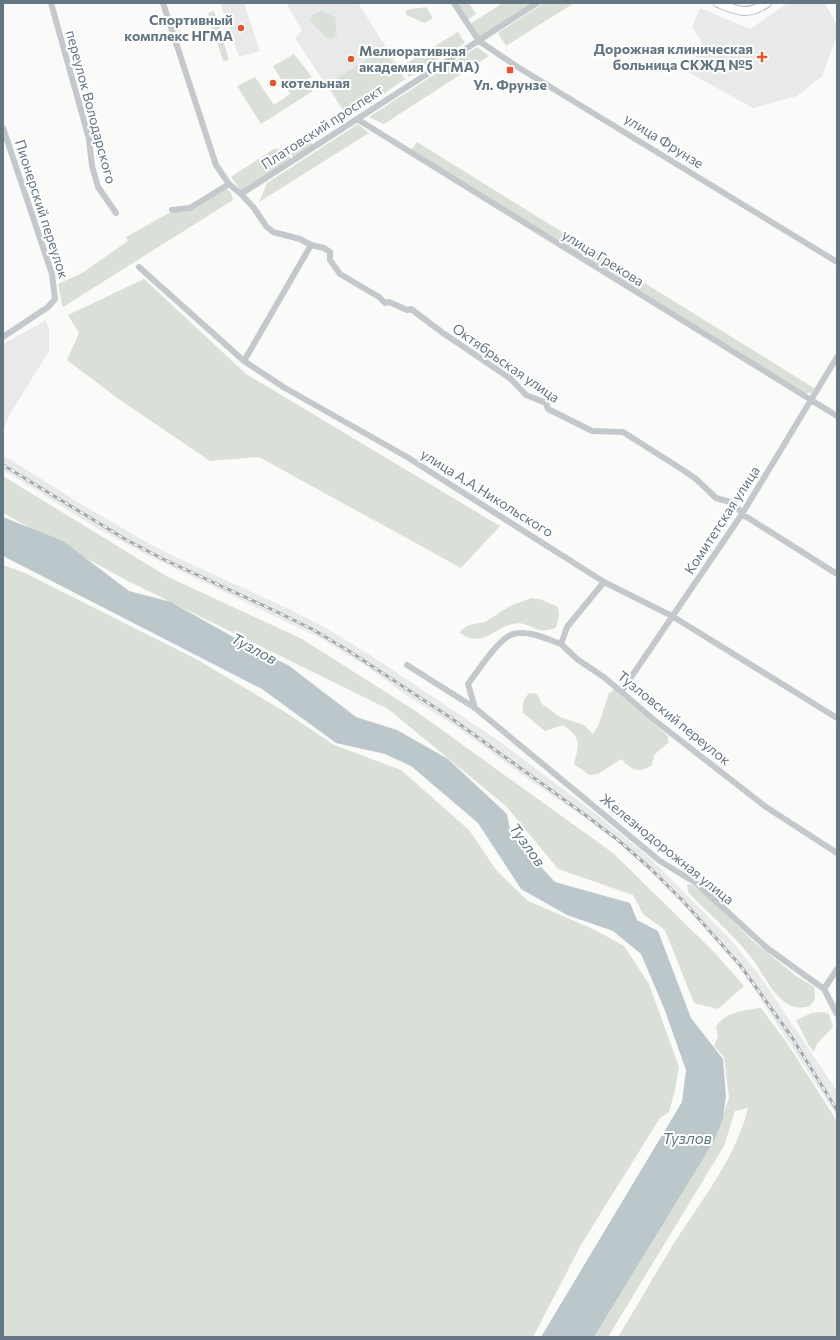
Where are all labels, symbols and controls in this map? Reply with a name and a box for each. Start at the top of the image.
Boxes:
place label: Спортивный комплекс НГМА [124,11,233,44]
marker: Спортивный комплекс НГМА [236,23,246,33]
street label: переулок Володарского [63,28,120,186]
place label: Дорожная клиническая больница СКЖД №5 [594,40,753,73]
place label: Мелиоративная академия (НГМА) [359,42,480,75]
marker: Дорожная клиническая больница СКЖД №5 [756,51,768,63]
marker: Мелиоративная академия (НГМА) [346,54,356,64]
marker: Ул. Фрунзе [505,65,515,75]
place label: котельная [281,74,350,91]
place label: Ул. Фрунзе [473,76,547,93]
marker: котельная [268,78,278,88]
street label: Платовский проспект [258,81,386,172]
street label: улица Фрунзе [621,109,707,172]
street label: Пионерский переулок [12,137,73,281]
street label: улица Грекова [559,226,647,290]
street label: Октябрьская улица [449,319,563,406]
street label: улица А.А.Никольского [418,445,557,540]
street label: Комитетская улица [680,462,763,577]
water label: Тузлов [229,629,280,668]
street label: Тузловский переулок [614,667,735,769]
street label: Железнодорожная улица [597,789,738,908]
water label: Тузлов [506,819,550,870]
water label: Тузлов [662,1129,712,1147]

